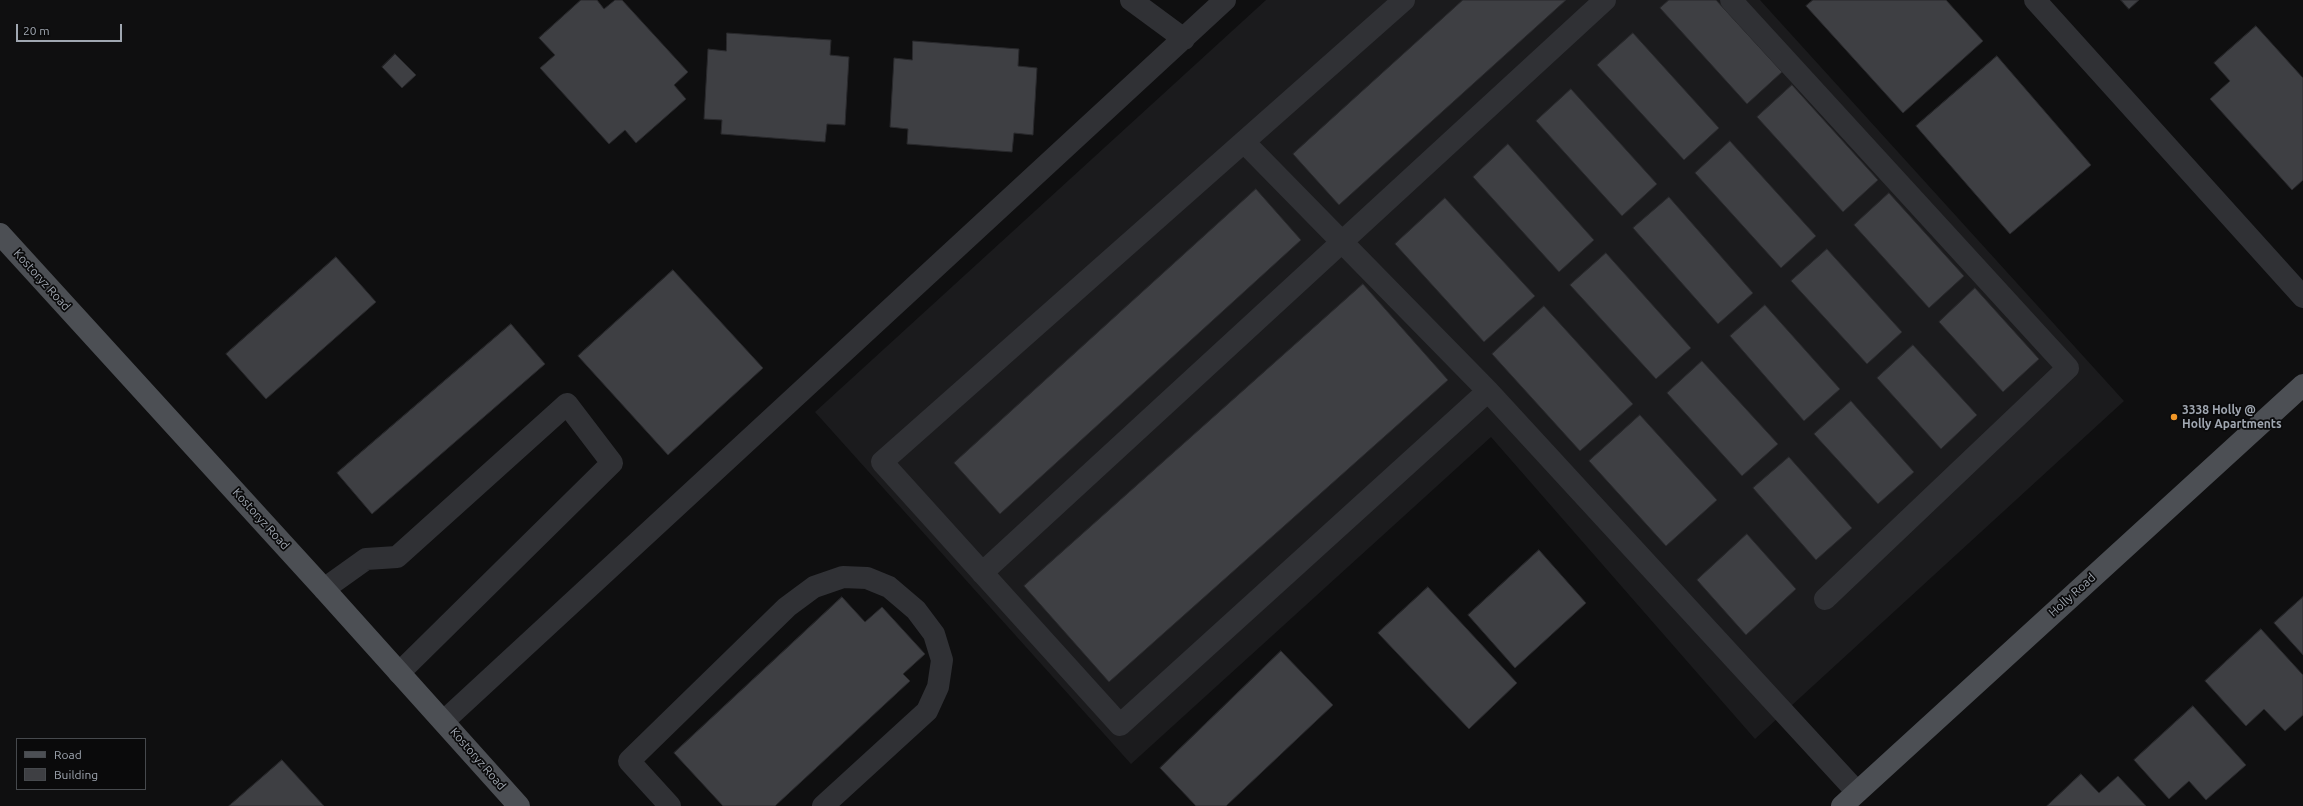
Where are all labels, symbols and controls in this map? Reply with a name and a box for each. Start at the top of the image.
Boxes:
scale bar [18,16,124,42]
text: 20 m [23,24,50,37]
street label: Kostoryz Road [11,246,73,314]
place label: 3338 Holly @ Holly Apartments [2182,403,2282,431]
marker: 3338 Holly @ Holly Apartments [2169,412,2179,422]
street label: Kostoryz Road [230,485,292,553]
street label: Holly Road [2046,570,2098,620]
street label: Kostoryz Road [447,725,509,793]
legend [16,738,146,790]
text: Road [54,748,82,761]
text: Building [54,768,98,781]

